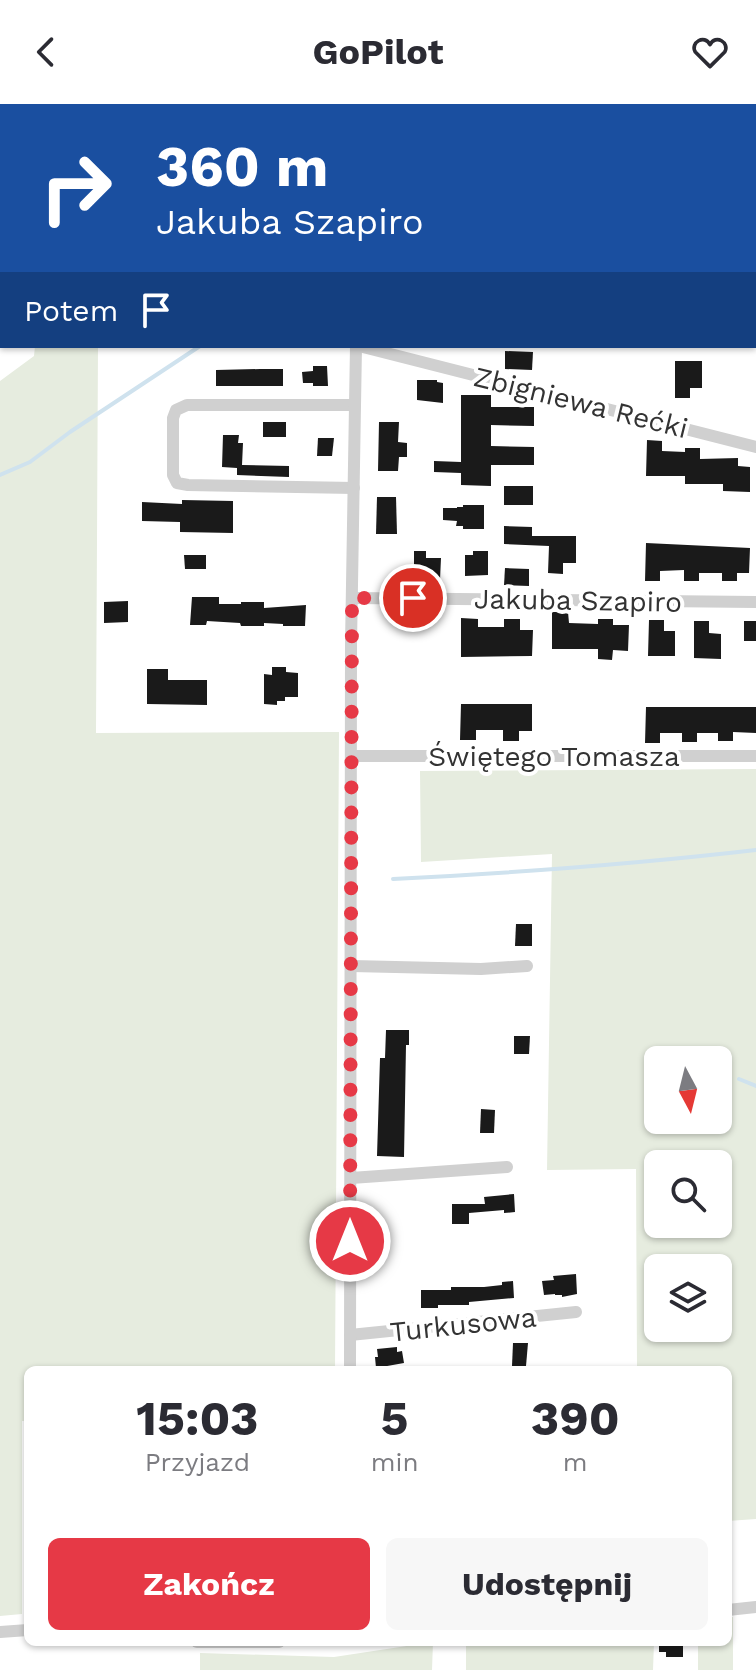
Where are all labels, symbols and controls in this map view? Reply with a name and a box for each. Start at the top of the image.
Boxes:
icon: back [24,30,68,74]
icon: heart [688,30,732,74]
text: GoPilot [313,31,443,73]
text: 360 m [156,134,328,200]
icon: right [24,136,128,240]
text: Jakuba Szapiro [156,201,423,243]
icon: arrive [134,288,178,332]
text: Potem [24,293,118,328]
street label: Zbigniewa Rećki [470,360,691,445]
pin [379,564,447,632]
icon: arrive [391,576,435,620]
street label: Jakuba Szapiro [474,582,682,619]
street label: Świętego Tomasza [428,740,680,773]
north arrow [644,1046,732,1134]
map controls [644,1046,732,1342]
button: search [644,1150,732,1238]
position arrow [308,1199,392,1283]
button: layers [644,1254,732,1342]
street label: Turkusowa [388,1300,538,1349]
text: 15:03 [136,1390,258,1447]
text: 5 [381,1390,409,1447]
text: 390 [531,1390,620,1447]
text: Przyjazd [145,1447,250,1477]
text: min [371,1447,419,1477]
text: m [563,1447,588,1477]
button: Zakończ [48,1538,370,1630]
button: Udostępnij [386,1538,708,1630]

